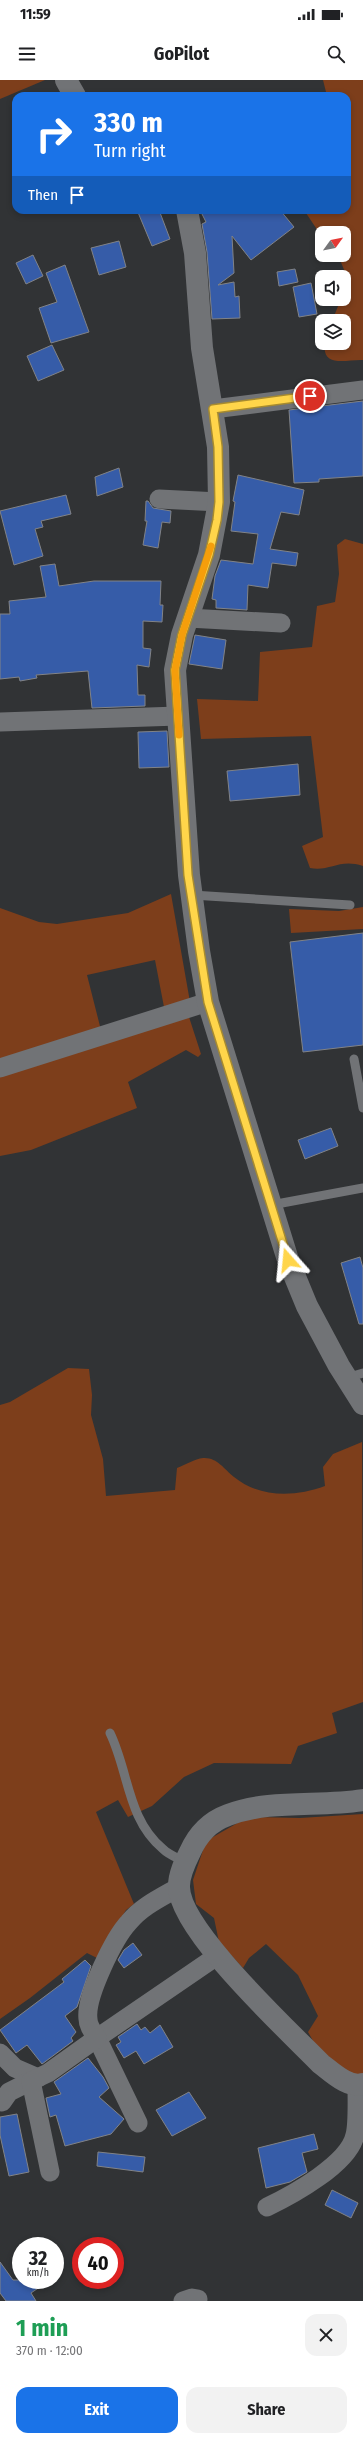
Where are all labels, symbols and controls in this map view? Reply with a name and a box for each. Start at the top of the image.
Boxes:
text: 11:59 [20,5,51,23]
icon: menu [16,43,38,65]
text: GoPilot [154,43,209,65]
icon: search [325,43,347,65]
text: 330 m [94,106,163,139]
icon: right [28,108,80,160]
text: Turn right [94,140,166,162]
icon: arrive [66,184,88,206]
text: Then [28,186,58,204]
north arrow [315,226,351,262]
map controls [315,226,351,350]
button: sound [315,270,351,306]
button: layers [315,314,351,350]
pin [293,379,327,413]
icon: arrive [299,385,321,407]
position arrow [267,1239,309,1281]
speed limit sign: 40 [72,2237,124,2289]
text: 32 [29,2246,47,2270]
text: km/h [27,2267,49,2279]
text: 1 min [16,2314,68,2342]
button: close [305,2314,347,2356]
text: 370 m · 12:00 [16,2343,83,2358]
button: Exit [16,2387,178,2433]
button: Share [186,2387,347,2433]

